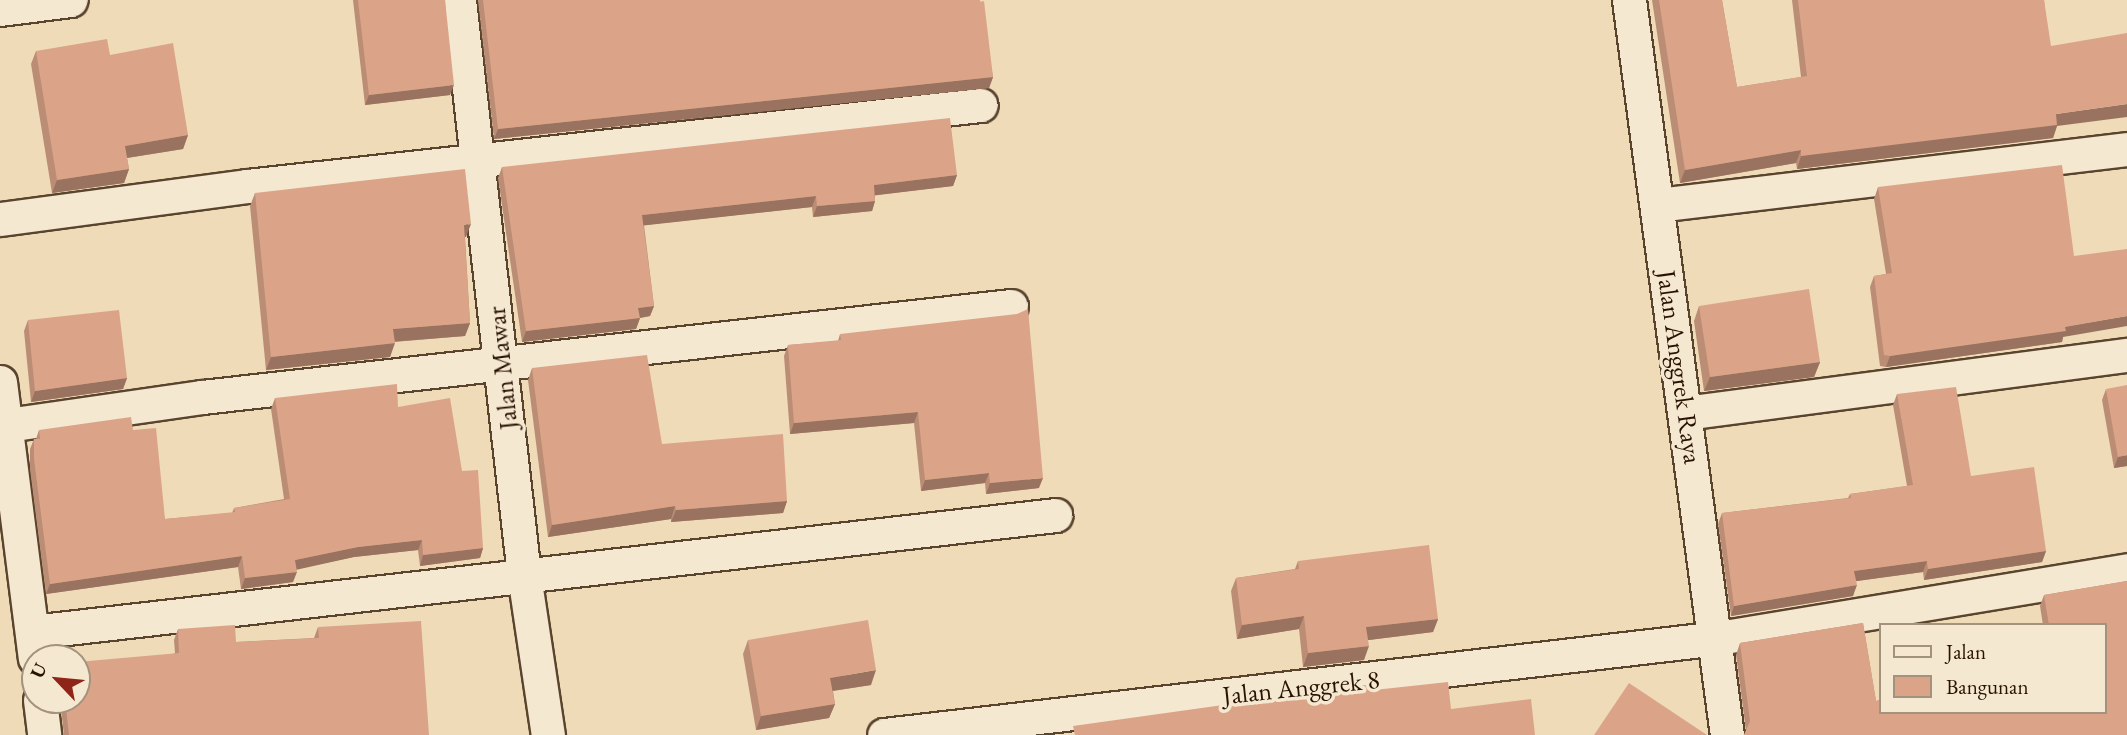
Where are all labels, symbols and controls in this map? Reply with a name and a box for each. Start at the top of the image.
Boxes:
street label: Jalan Anggrek Raya [1650,268,1708,466]
street label: Jalan Mawar [481,305,525,431]
legend [1878,623,2106,714]
text: Jalan [1946,638,1986,665]
north arrow [21,644,91,714]
text: U [24,659,53,682]
street label: Jalan Anggrek 8 [1221,664,1381,712]
text: Bangunan [1946,673,2029,700]

